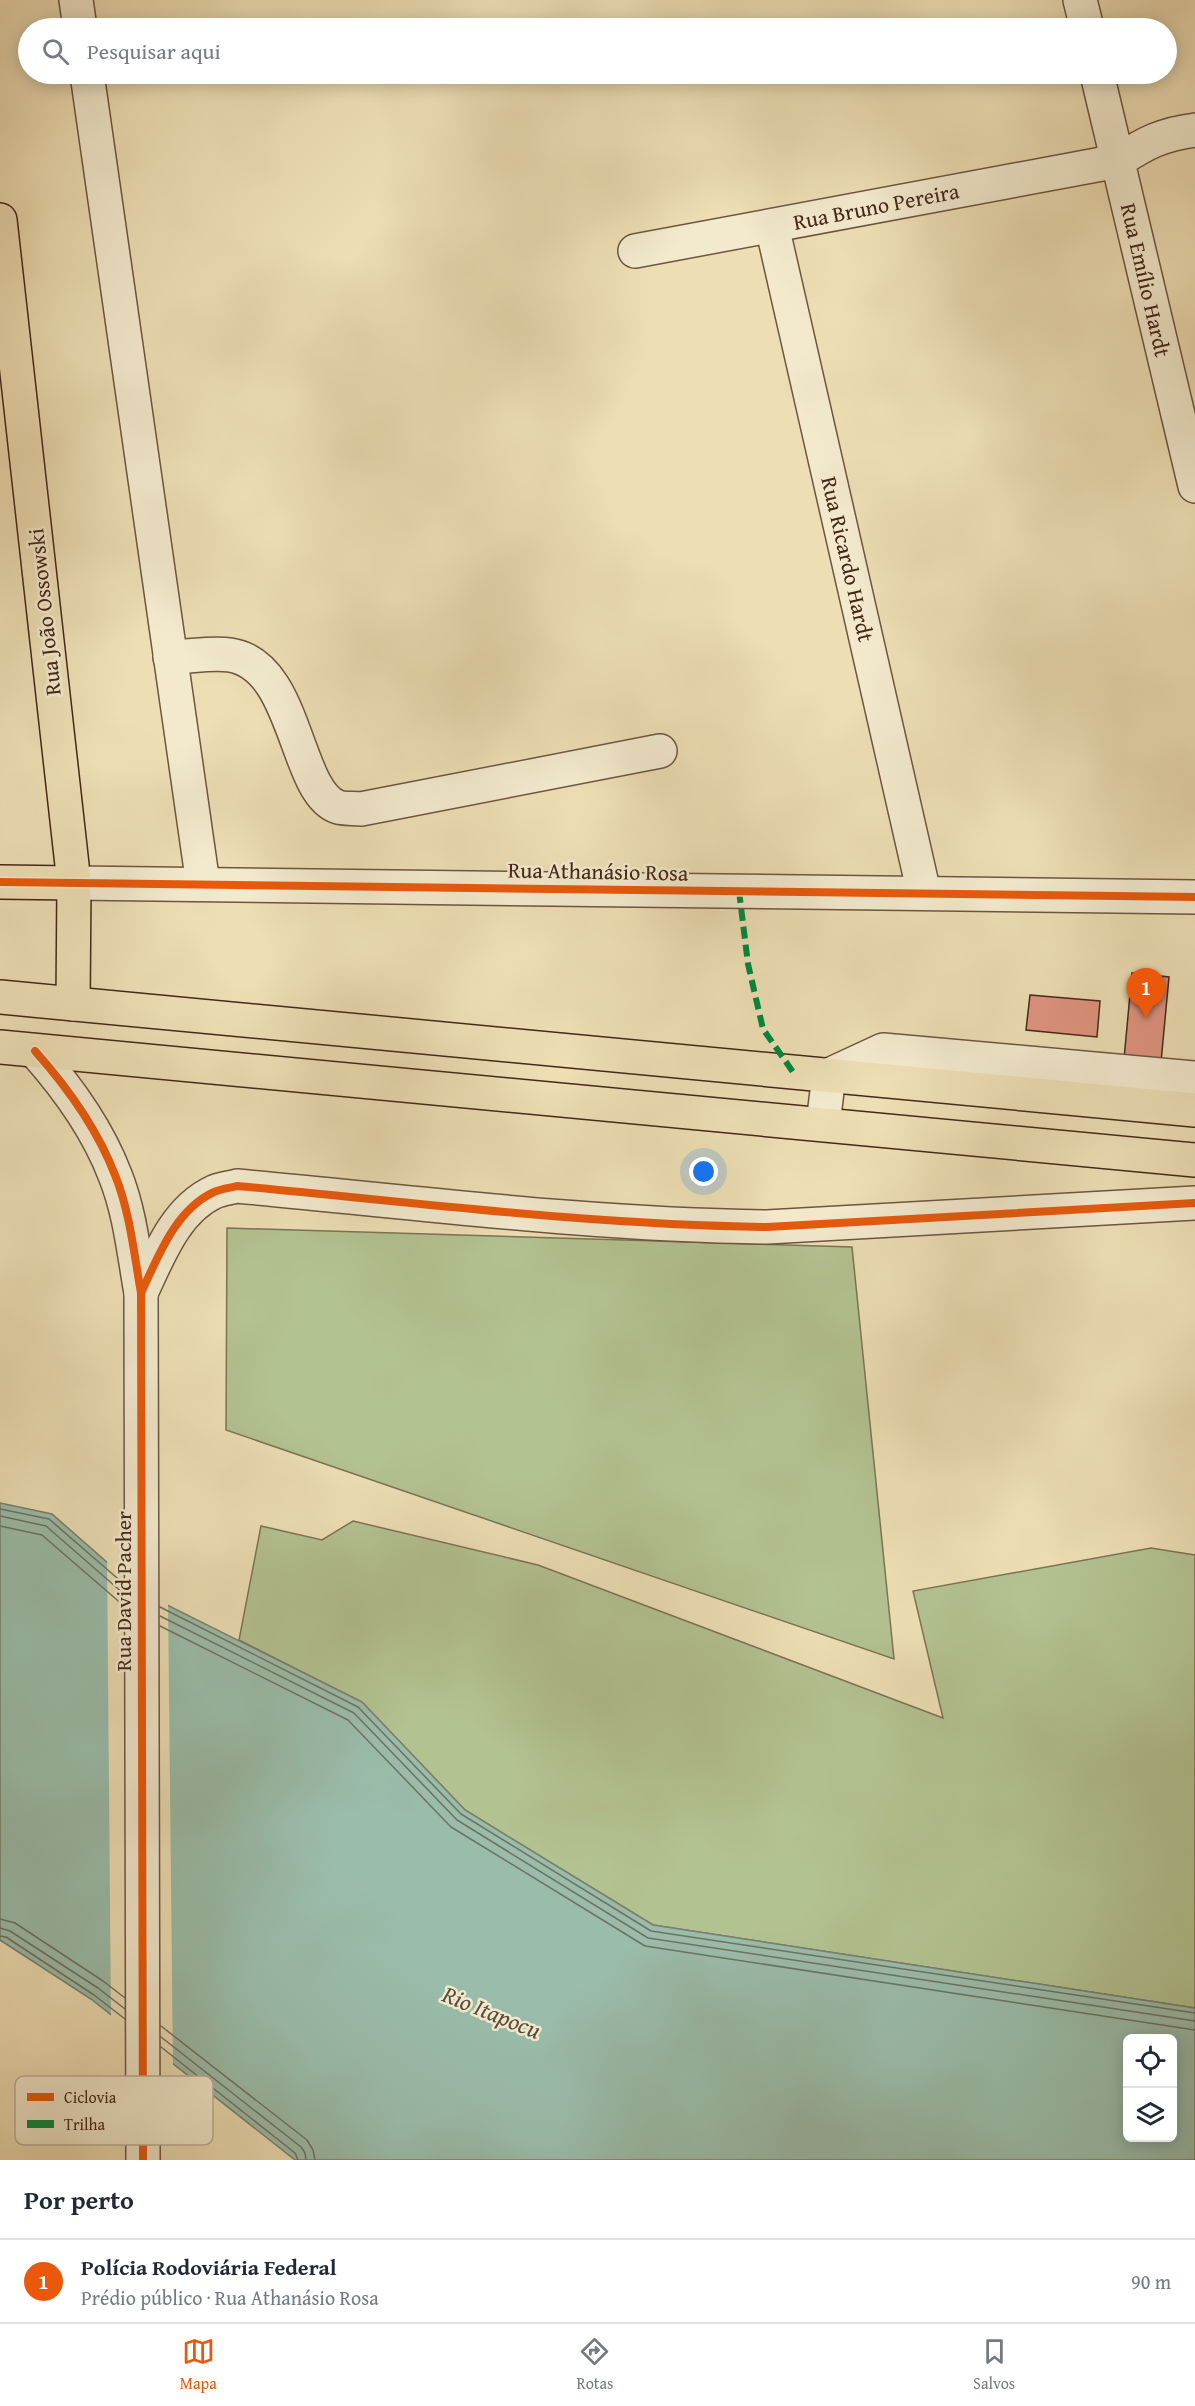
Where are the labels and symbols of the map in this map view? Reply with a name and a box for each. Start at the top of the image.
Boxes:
street label: Rua Bruno Pereira [790,174,962,238]
street label: Rua Emílio Hardt [1113,200,1179,360]
street label: Rua Ricardo Hardt [813,473,883,645]
street label: Rua João Ossowski [19,527,69,697]
street label: Rua Athanásio Rosa [508,853,689,889]
pin: 1 [1126,968,1166,1018]
your location [689,1157,718,1186]
street label: Rua David Pacher [107,1511,139,1671]
water label: Rio Itapocu [437,1976,547,2048]
legend [15,2076,213,2145]
text: Ciclovia [64,2085,117,2109]
text: Trilha [64,2112,106,2136]

